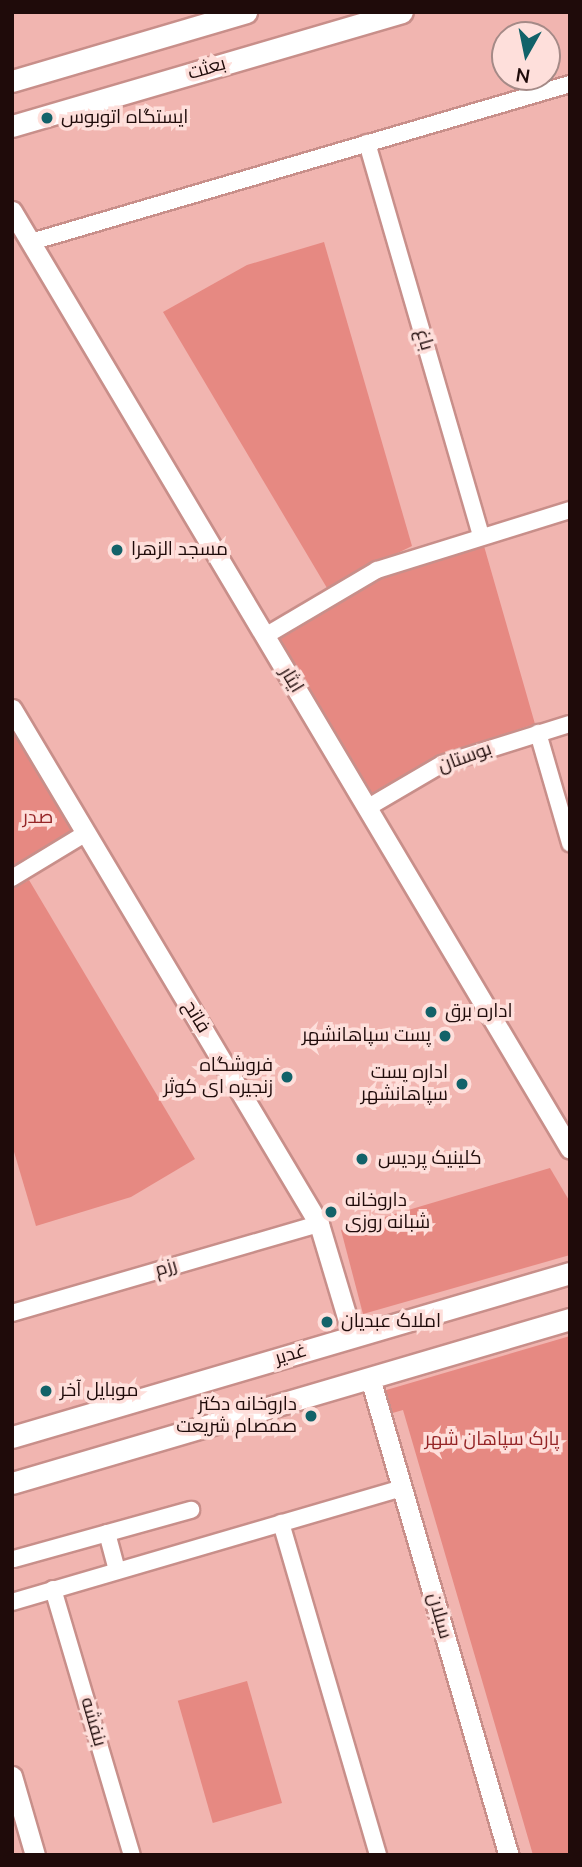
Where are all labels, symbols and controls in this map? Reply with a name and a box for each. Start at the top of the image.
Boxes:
north arrow [491,21,561,91]
street label: بعثت [185,53,229,85]
text: N [514,61,532,89]
place label: ایستگاه اتوبوس [61,107,188,129]
marker: ایستگاه اتوبوس [39,110,55,126]
street label: باغ [410,327,438,353]
place label: مسجد الزهرا [131,539,228,561]
marker: مسجد الزهرا [109,542,125,558]
street label: ایثار [274,663,308,697]
street label: بوستان [435,738,495,778]
park label: صدر [23,807,53,829]
street label: فاتح [177,996,215,1038]
place label: اداره برق [445,1001,513,1023]
marker: اداره برق [423,1004,439,1020]
place label: پست سپاهانشهر [302,1025,431,1047]
marker: پست سپاهانشهر [437,1028,453,1044]
place label: فروشگاه زنجیره ای کوثر [164,1055,273,1099]
place label: اداره پست سپاهانشهر [361,1062,448,1106]
marker: فروشگاه زنجیره ای کوثر [279,1069,295,1085]
marker: اداره پست سپاهانشهر [454,1076,470,1092]
place label: کلینیک پردیس [378,1148,482,1170]
marker: کلینیک پردیس [352,1149,372,1169]
place label: داروخانه شبانه روزی [345,1190,430,1234]
marker: داروخانه شبانه روزی [323,1204,339,1220]
street label: رزم [152,1254,180,1282]
place label: املاک عبدیان [341,1311,441,1333]
marker: املاک عبدیان [319,1314,335,1330]
street label: غدیر [272,1340,310,1370]
place label: موبایل آخر [60,1380,138,1402]
marker: موبایل آخر [38,1383,54,1399]
place label: داروخانه دکتر صمصام شریعت [176,1394,297,1438]
marker: داروخانه دکتر صمصام شریعت [303,1408,319,1424]
park label: پارک سپاهان شهر [425,1429,559,1451]
street label: سبلان [422,1590,456,1642]
street label: بنفشه [75,1695,111,1749]

